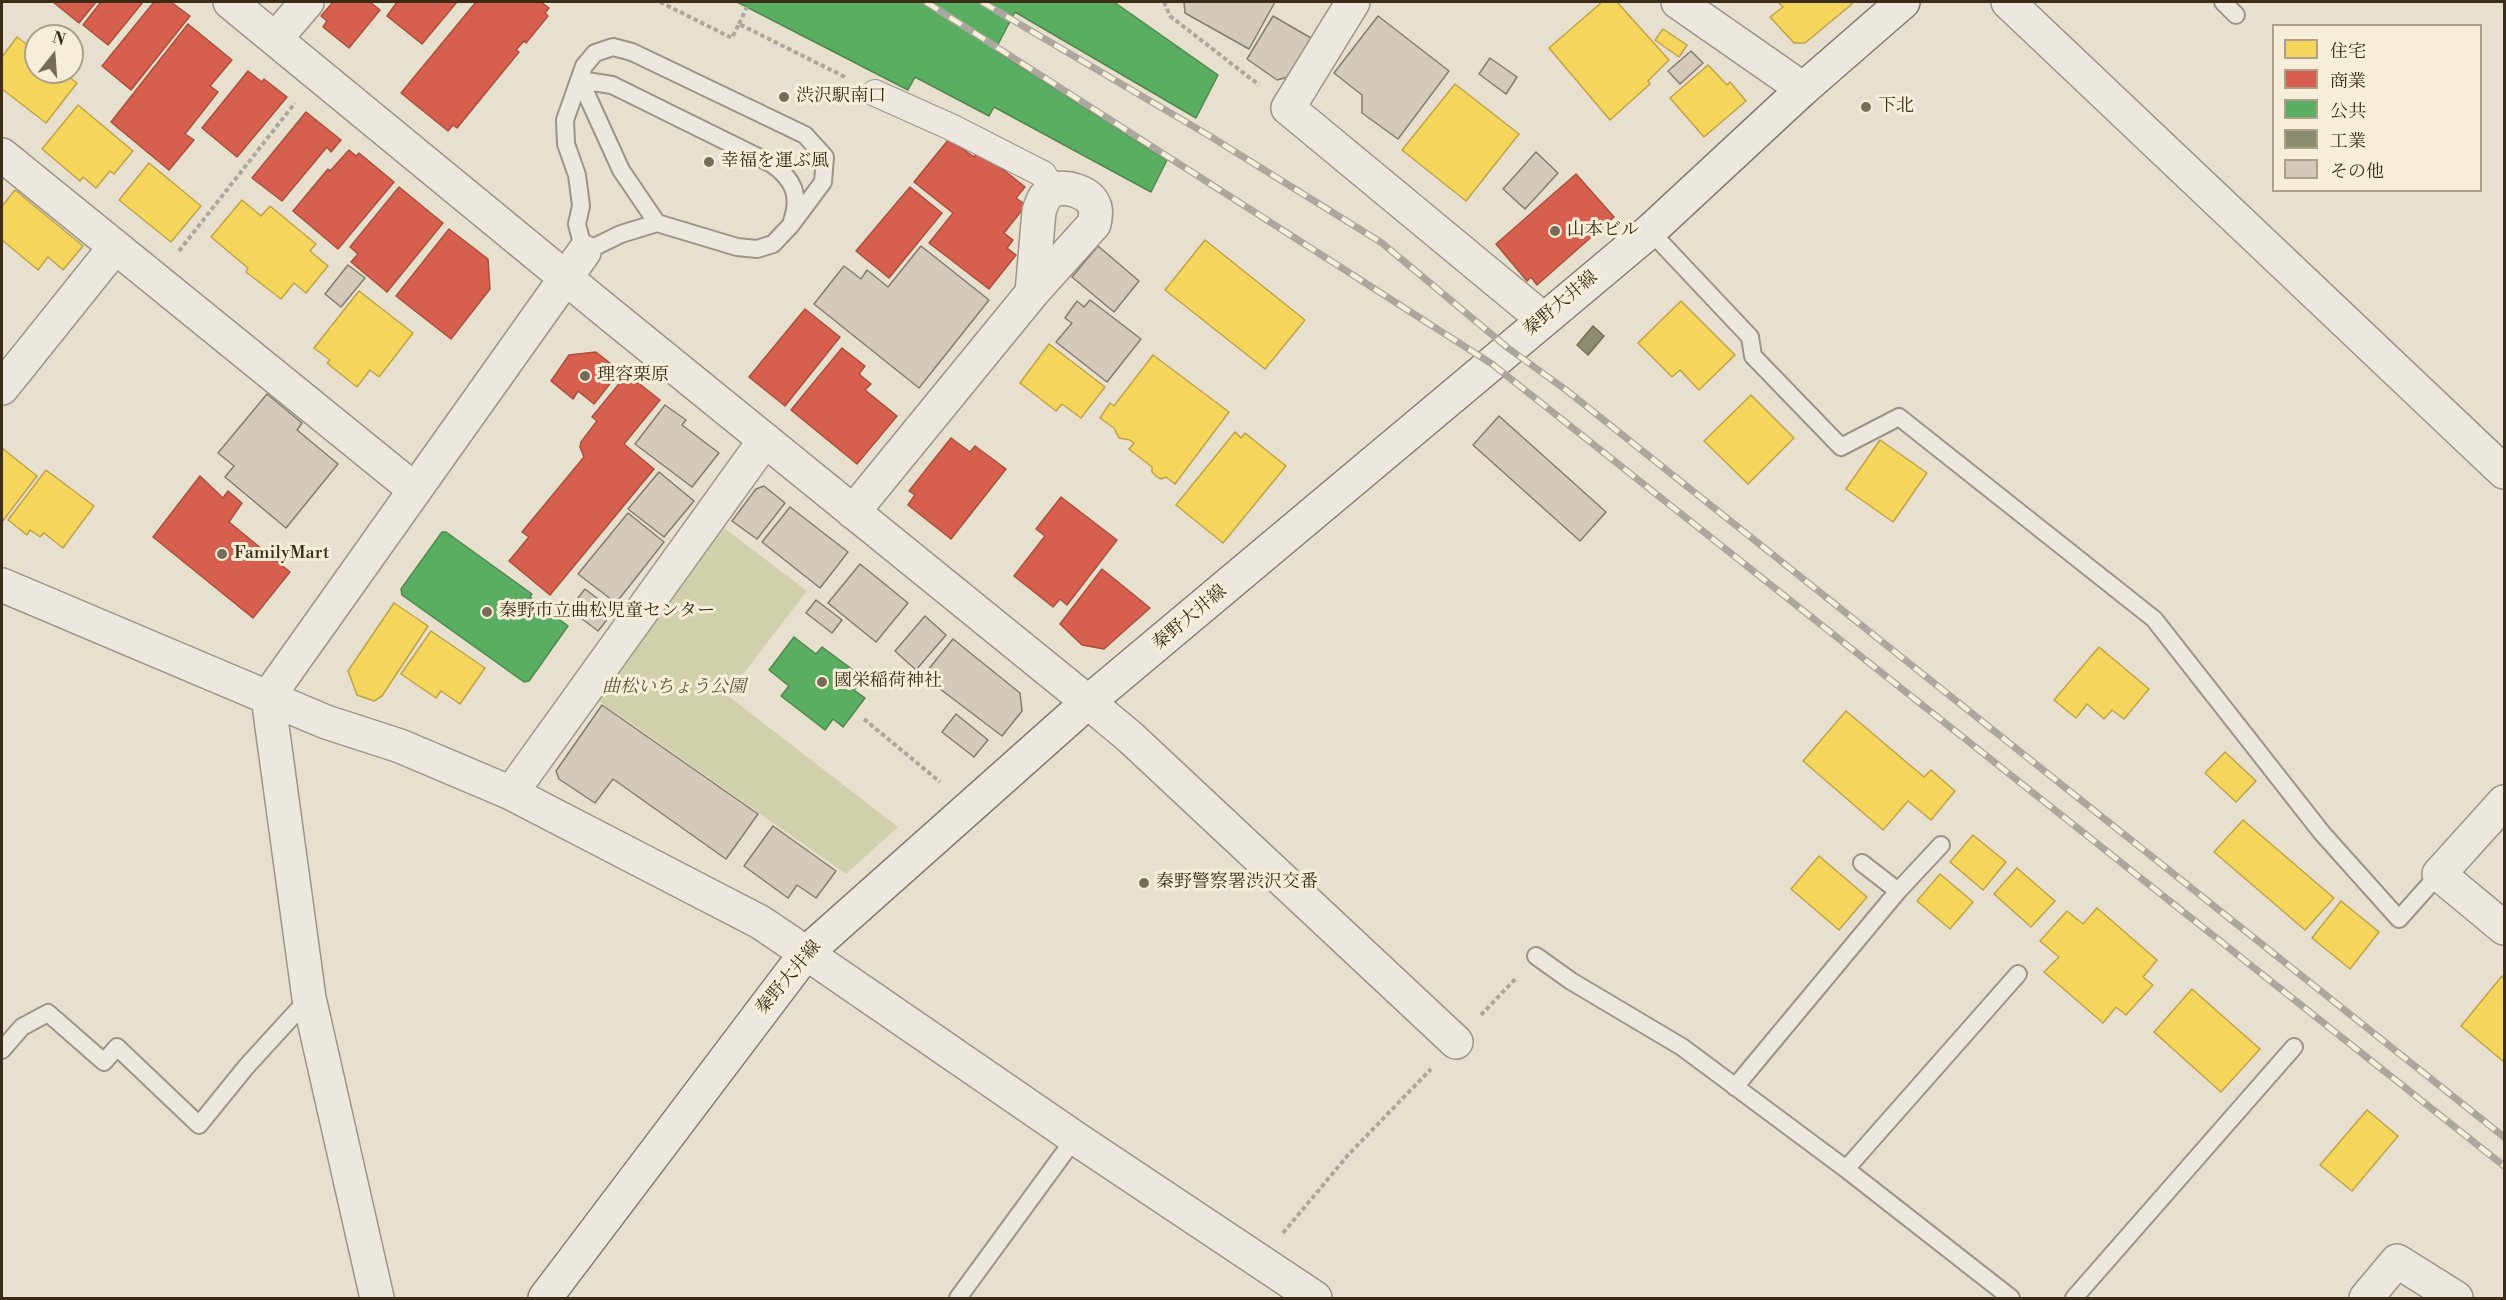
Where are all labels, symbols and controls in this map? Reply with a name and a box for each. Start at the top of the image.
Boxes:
north arrow [24,24,84,84]
legend [2272,24,2482,192]
text: N [50,27,68,50]
text: 住宅 [2330,40,2366,63]
text: 商業 [2330,70,2366,93]
place label: 渋沢駅南口 [796,86,886,108]
marker: 渋沢駅南口 [777,90,791,104]
place label: 下北 [1878,96,1914,118]
marker: 下北 [1859,100,1873,114]
text: 公共 [2330,100,2366,123]
text: 工業 [2330,130,2366,153]
place label: 幸福を運ぶ風 [721,151,829,173]
marker: 幸福を運ぶ風 [702,155,716,169]
text: その他 [2330,160,2384,183]
place label: 山本ビル [1567,220,1639,242]
marker: 山本ビル [1548,224,1562,238]
street label: 秦野大井線 [1520,267,1602,341]
place label: 理容栗原 [597,365,669,387]
marker: 理容栗原 [578,369,592,383]
place label: FamilyMart [234,543,329,565]
marker: FamilyMart [215,547,229,561]
street label: 秦野大井線 [1149,581,1231,655]
place label: 秦野市立曲松児童センター [499,601,715,623]
marker: 秦野市立曲松児童センター [480,605,494,619]
place label: 國栄稲荷神社 [834,671,942,693]
marker: 國栄稲荷神社 [815,675,829,689]
park label: 曲松いちょう公園 [602,677,746,699]
place label: 秦野警察署渋沢交番 [1156,872,1318,894]
marker: 秦野警察署渋沢交番 [1137,876,1151,890]
street label: 秦野大井線 [752,937,826,1019]

